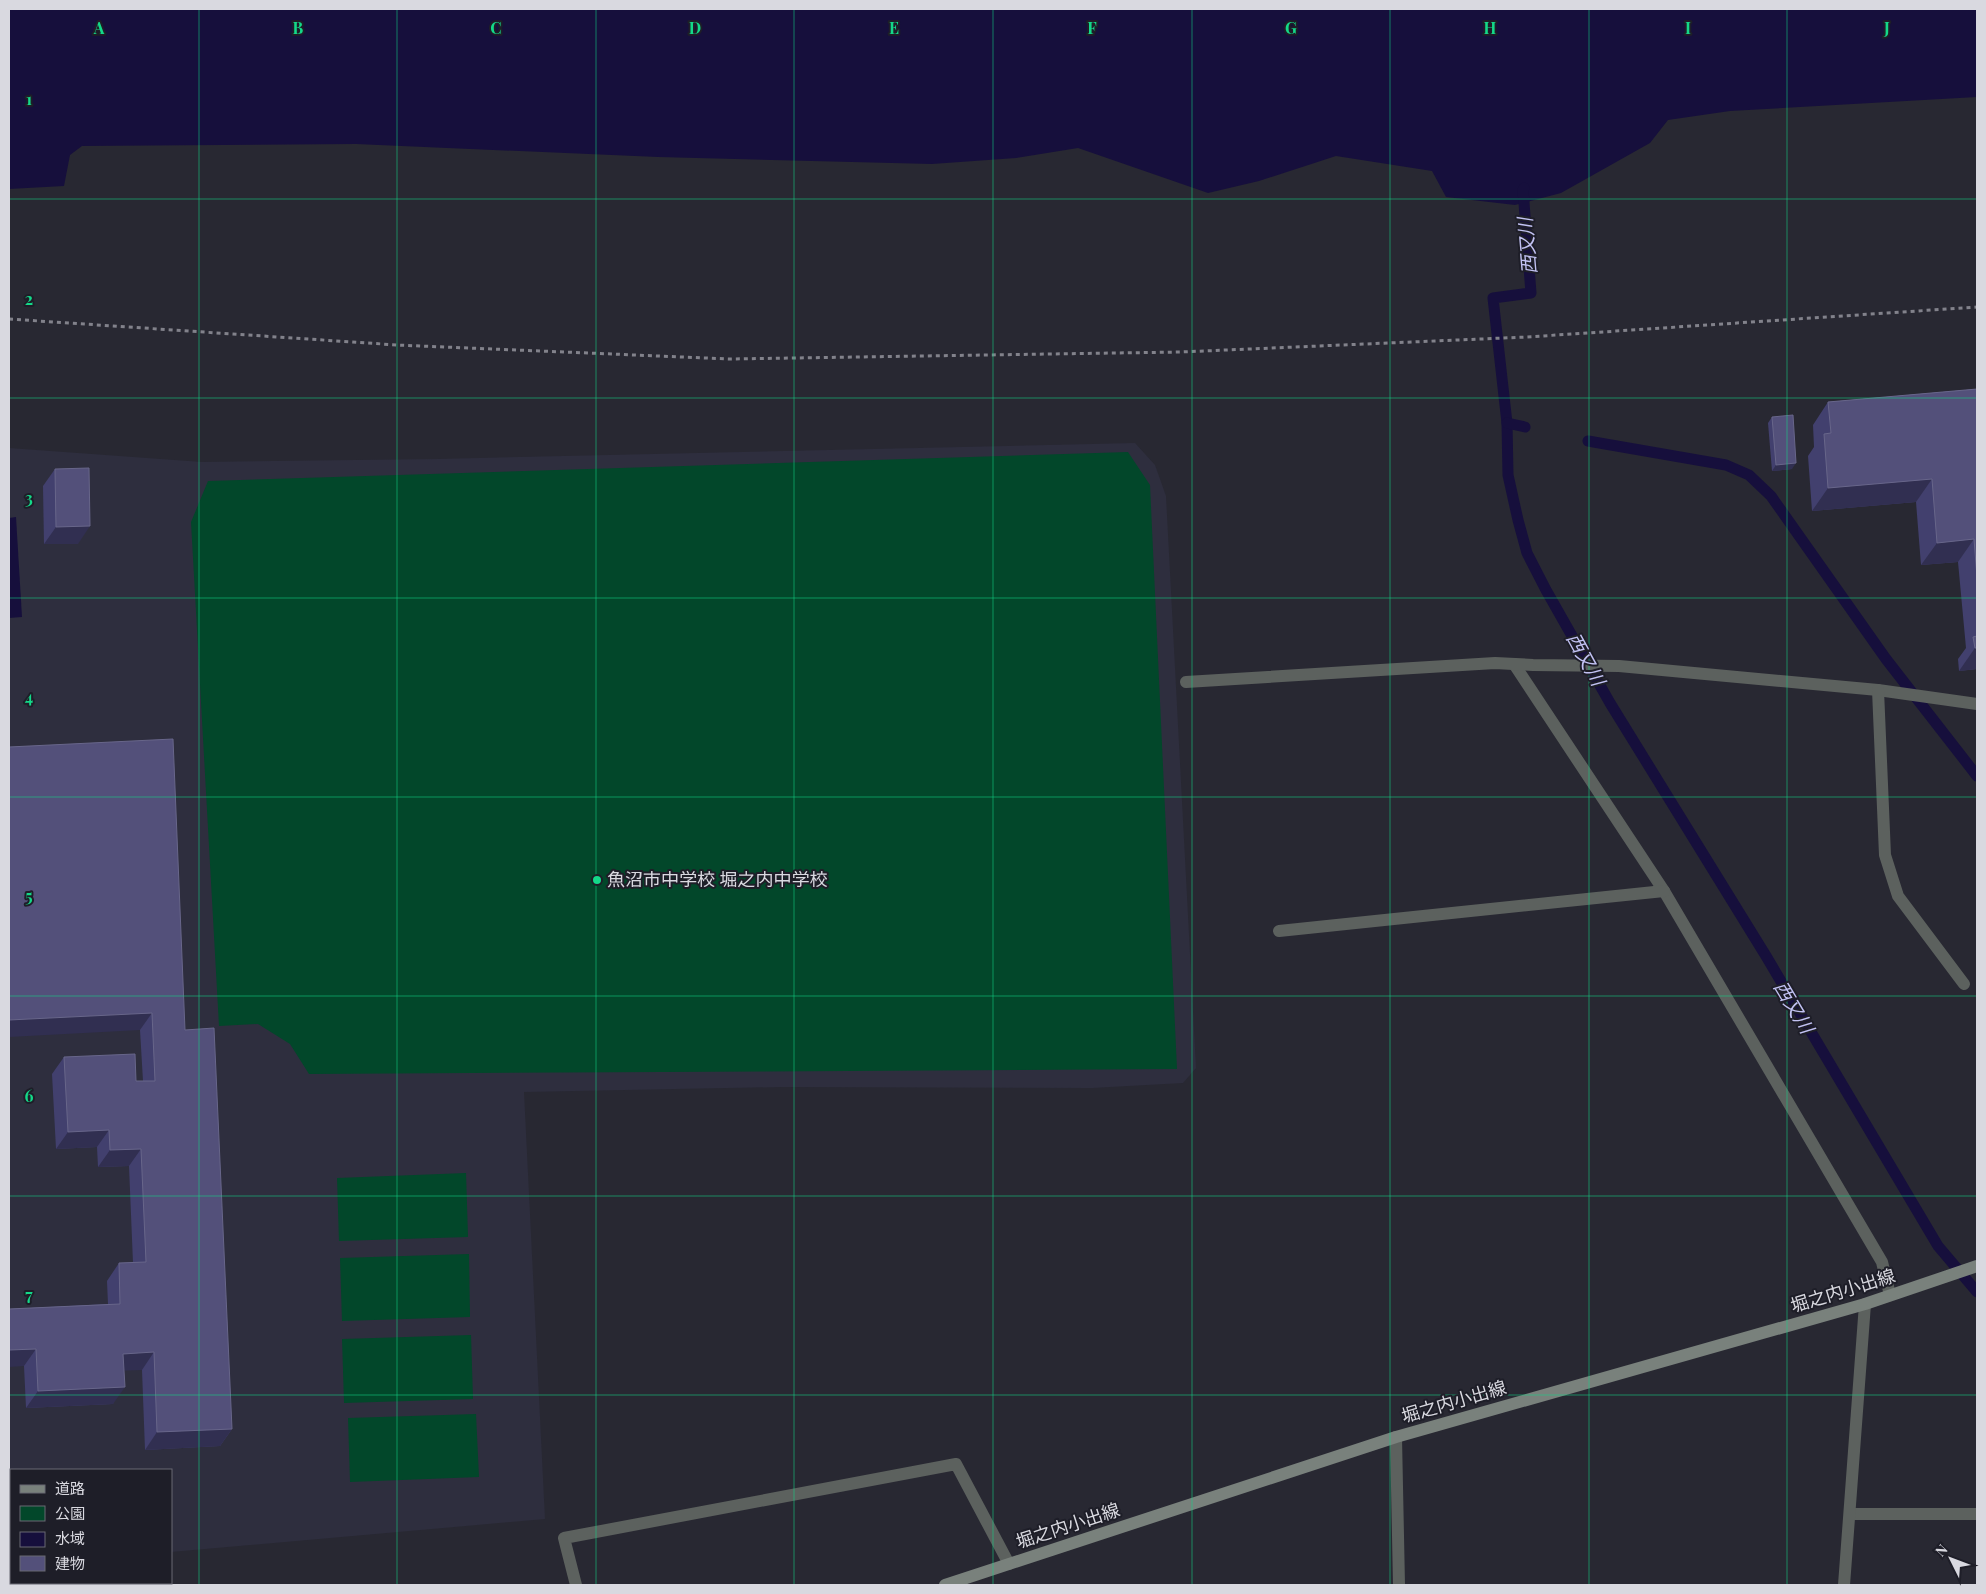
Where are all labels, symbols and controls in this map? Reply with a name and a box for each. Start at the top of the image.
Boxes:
text: A [93,17,105,38]
text: B [293,17,304,38]
text: C [490,17,502,38]
text: D [689,17,701,38]
text: E [889,17,899,38]
text: F [1087,17,1097,38]
text: G [1285,17,1297,38]
text: H [1484,17,1497,38]
text: I [1685,17,1691,38]
text: J [1883,17,1890,38]
text: 1 [26,88,32,109]
water label: 西又川 [1510,215,1541,276]
text: 2 [25,288,33,309]
text: 3 [25,487,33,508]
water label: 西又川 [1562,627,1613,691]
text: 4 [25,686,33,707]
place label: 魚沼市中学校 堀之内中学校 [607,867,827,891]
marker: 魚沼市中学校 堀之内中学校 [591,874,603,886]
text: 5 [25,885,33,906]
water label: 西又川 [1769,975,1822,1039]
text: 6 [25,1085,34,1106]
street label: 堀之内小出線 [1788,1263,1898,1317]
text: 7 [25,1284,33,1305]
street label: 堀之内小出線 [1399,1375,1509,1427]
legend [10,1469,172,1584]
text: 道路 [55,1478,85,1498]
street label: 堀之内小出線 [1013,1497,1123,1553]
text: 公園 [55,1503,85,1523]
text: 水域 [55,1528,85,1548]
north arrow [1926,1534,1976,1584]
text: N [1931,1540,1951,1560]
text: 建物 [55,1553,85,1573]

